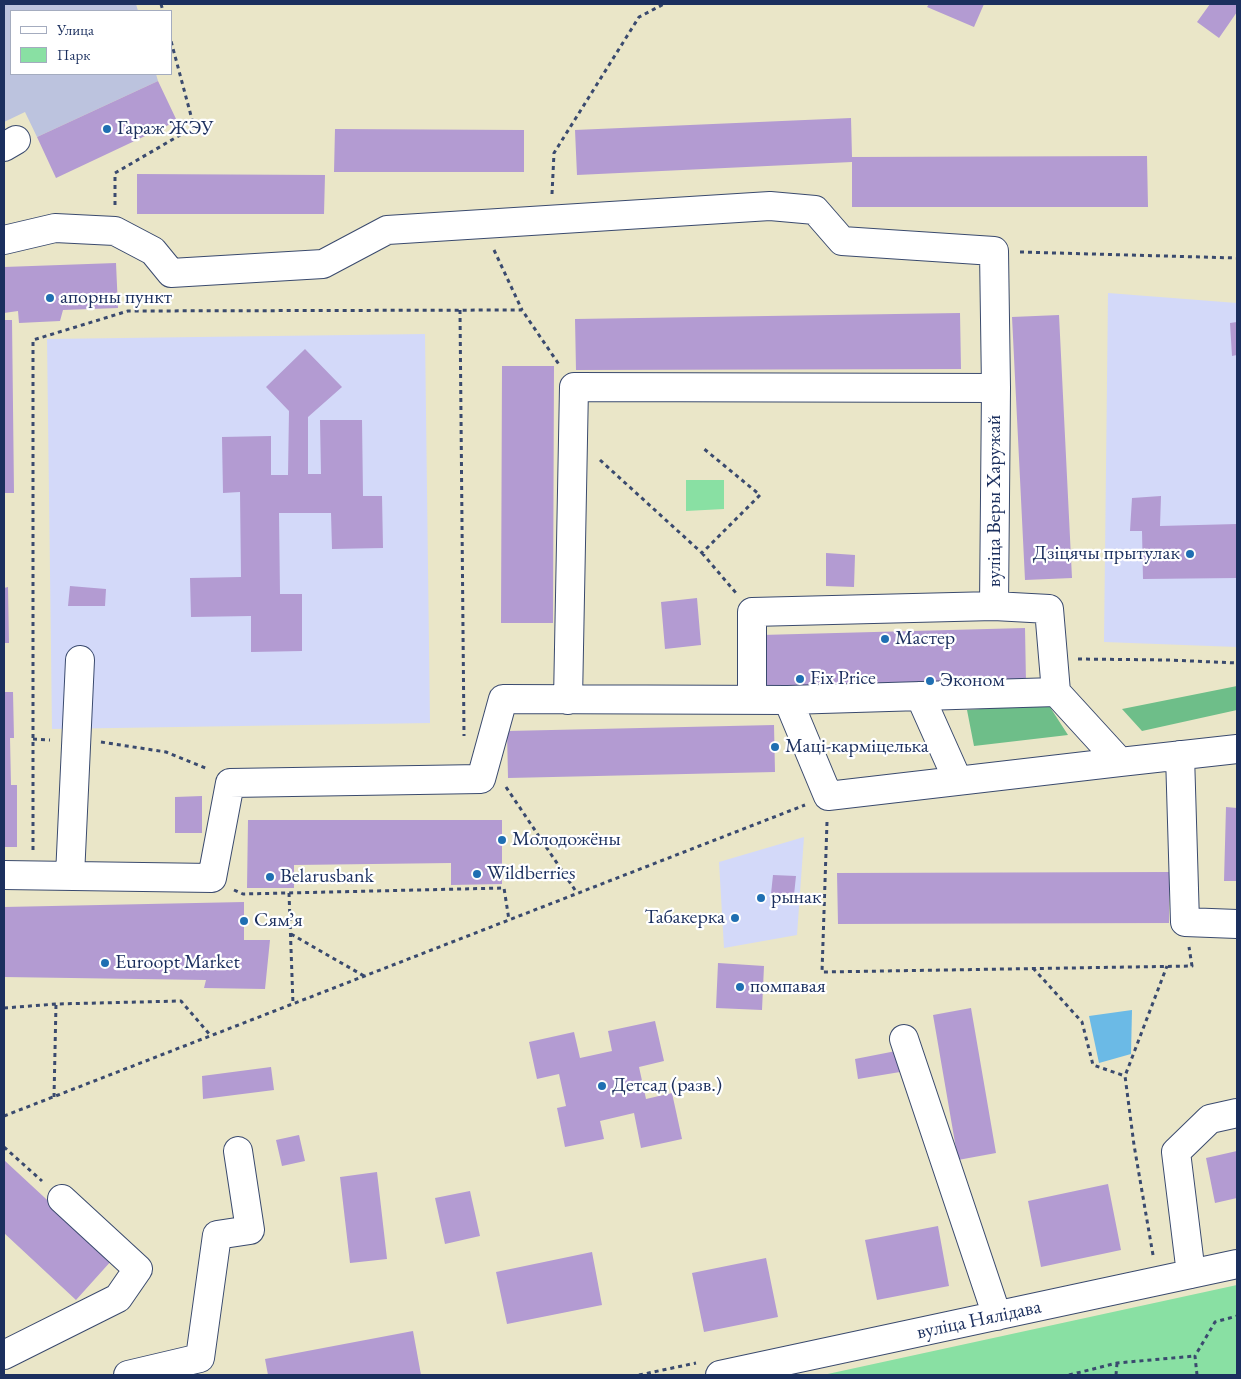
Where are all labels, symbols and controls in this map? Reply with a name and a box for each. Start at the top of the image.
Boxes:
legend [10,10,172,75]
text: Улица [57,20,94,39]
text: Парк [57,45,90,64]
place label: Гараж ЖЭУ [117,117,214,141]
marker: Гараж ЖЭУ [101,123,113,135]
place label: апорны пункт [60,286,172,310]
marker: апорны пункт [44,292,56,304]
street label: вуліца Веры Харужай [983,415,1007,587]
place label: Дзіцячы прытулак [1033,542,1180,566]
marker: Дзіцячы прытулак [1184,548,1196,560]
place label: Мастер [895,627,955,651]
marker: Мастер [879,633,891,645]
place label: Fix Price [810,667,876,691]
place label: Эконом [940,669,1005,693]
marker: Fix Price [794,673,806,685]
marker: Эконом [924,675,936,687]
place label: Маці-карміцелька [785,735,929,759]
marker: Маці-карміцелька [769,741,781,753]
place label: Молодожёны [512,828,621,852]
marker: Молодожёны [496,834,508,846]
place label: Wildberries [487,862,575,886]
place label: Belarusbank [280,865,374,889]
marker: Wildberries [471,868,483,880]
marker: Belarusbank [264,871,276,883]
place label: рынак [771,886,822,910]
marker: рынак [755,892,767,904]
place label: Табакерка [644,906,725,930]
place label: Сямʼя [254,909,303,933]
marker: Табакерка [729,912,741,924]
marker: Сямʼя [238,915,250,927]
place label: Euroopt Market [115,951,240,975]
marker: Euroopt Market [99,957,111,969]
place label: помпавая [750,975,826,999]
marker: помпавая [734,981,746,993]
place label: Детсад (разв.) [612,1074,722,1098]
marker: Детсад (разв.) [596,1080,608,1092]
street label: вуліца Нялідава [915,1295,1043,1345]

